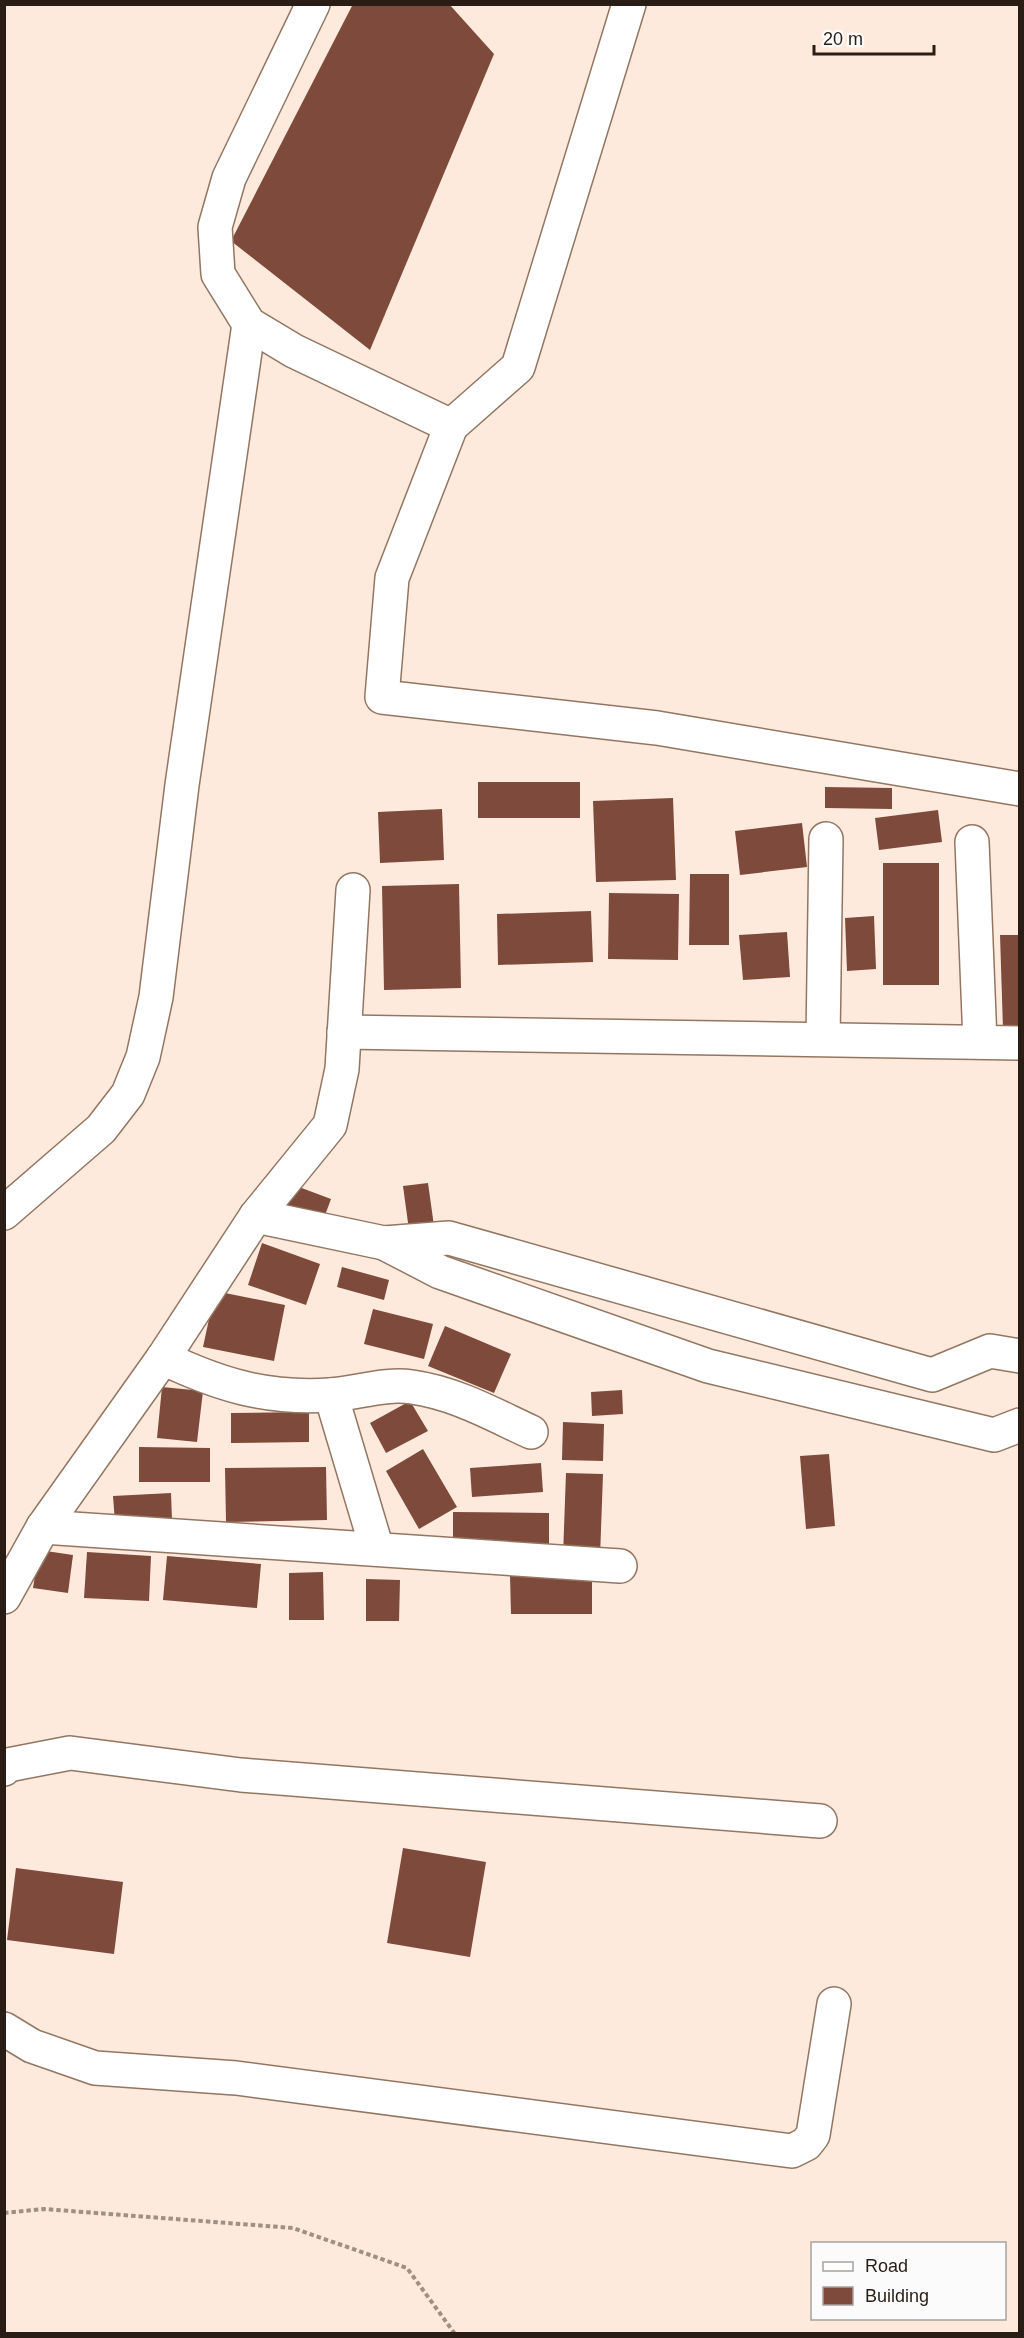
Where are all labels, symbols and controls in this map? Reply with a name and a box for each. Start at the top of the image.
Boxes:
scale bar [814,18,934,56]
text: 20 m [823,29,863,49]
legend [811,2242,1006,2320]
text: Road [865,2256,908,2276]
text: Building [865,2286,929,2306]

